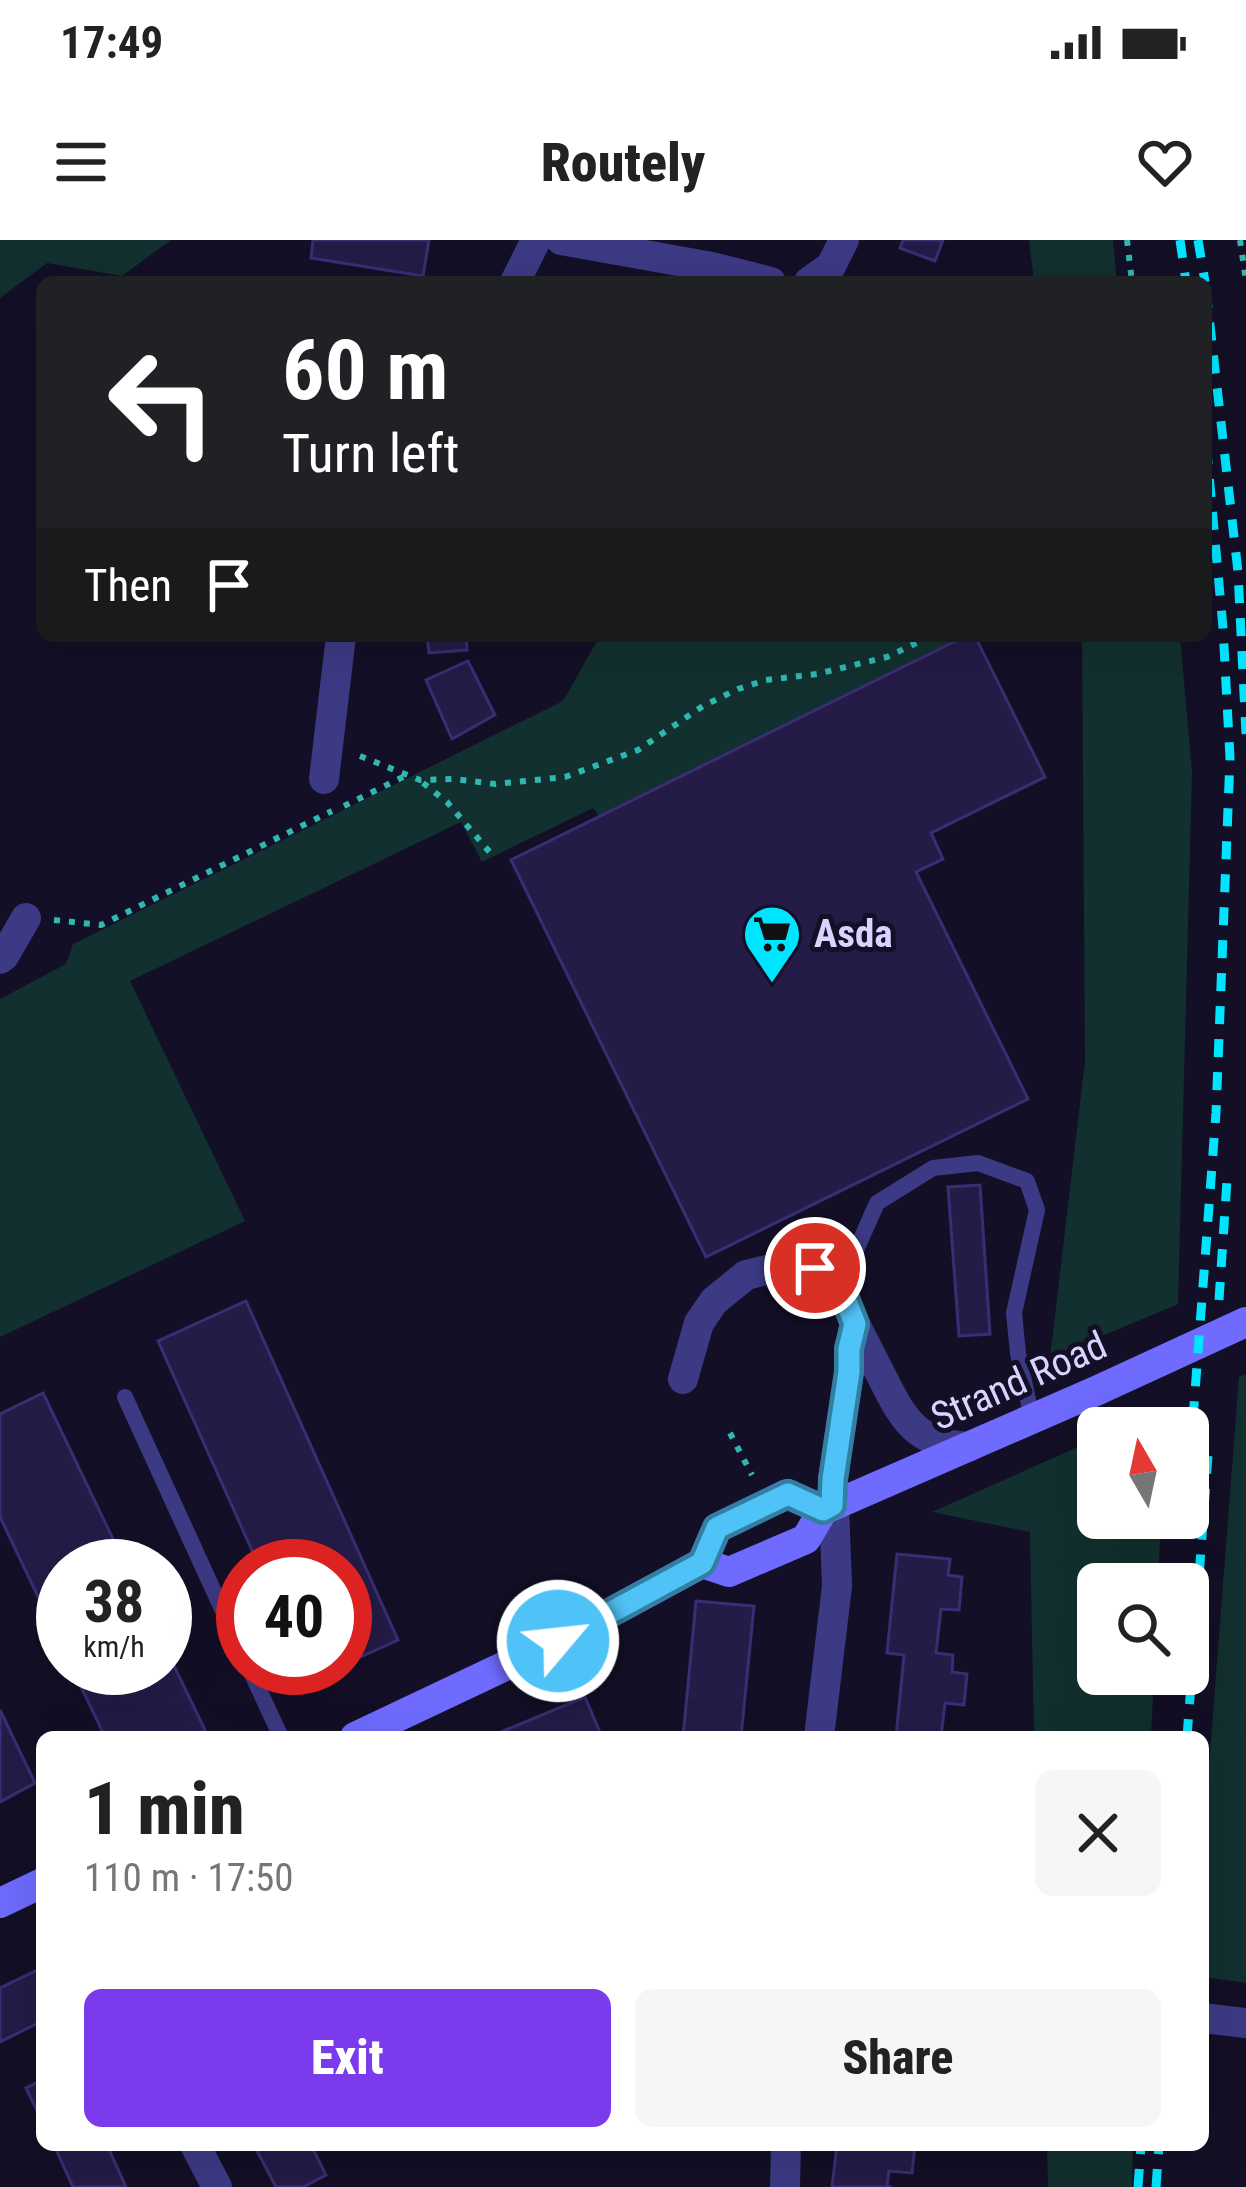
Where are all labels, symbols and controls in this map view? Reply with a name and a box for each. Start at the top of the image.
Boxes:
text: 17:49 [60,16,163,69]
icon: menu [48,129,114,195]
icon: heart [1132,129,1198,195]
text: Routely [541,131,705,194]
text: 60 m [282,321,449,420]
icon: left [84,324,240,480]
text: Turn left [282,422,459,485]
icon: arrive [196,552,262,618]
text: Then [84,559,172,612]
supermarket icon: Asda [741,903,803,985]
place label: Asda [814,911,893,957]
pin [764,1217,866,1319]
icon: arrive [782,1235,848,1301]
street label: Strand Road [924,1322,1114,1440]
north arrow [1077,1407,1209,1539]
map controls [1077,1407,1209,1695]
speed limit sign: 40 [216,1539,372,1695]
button: search [1077,1563,1209,1695]
text: 38 [84,1566,144,1637]
position arrow [495,1578,621,1704]
text: km/h [83,1629,145,1664]
text: 1 min [84,1767,245,1852]
button: close [1035,1770,1161,1896]
text: 110 m · 17:50 [84,1855,294,1901]
button: Exit [84,1989,611,2127]
button: Share [635,1989,1161,2127]

